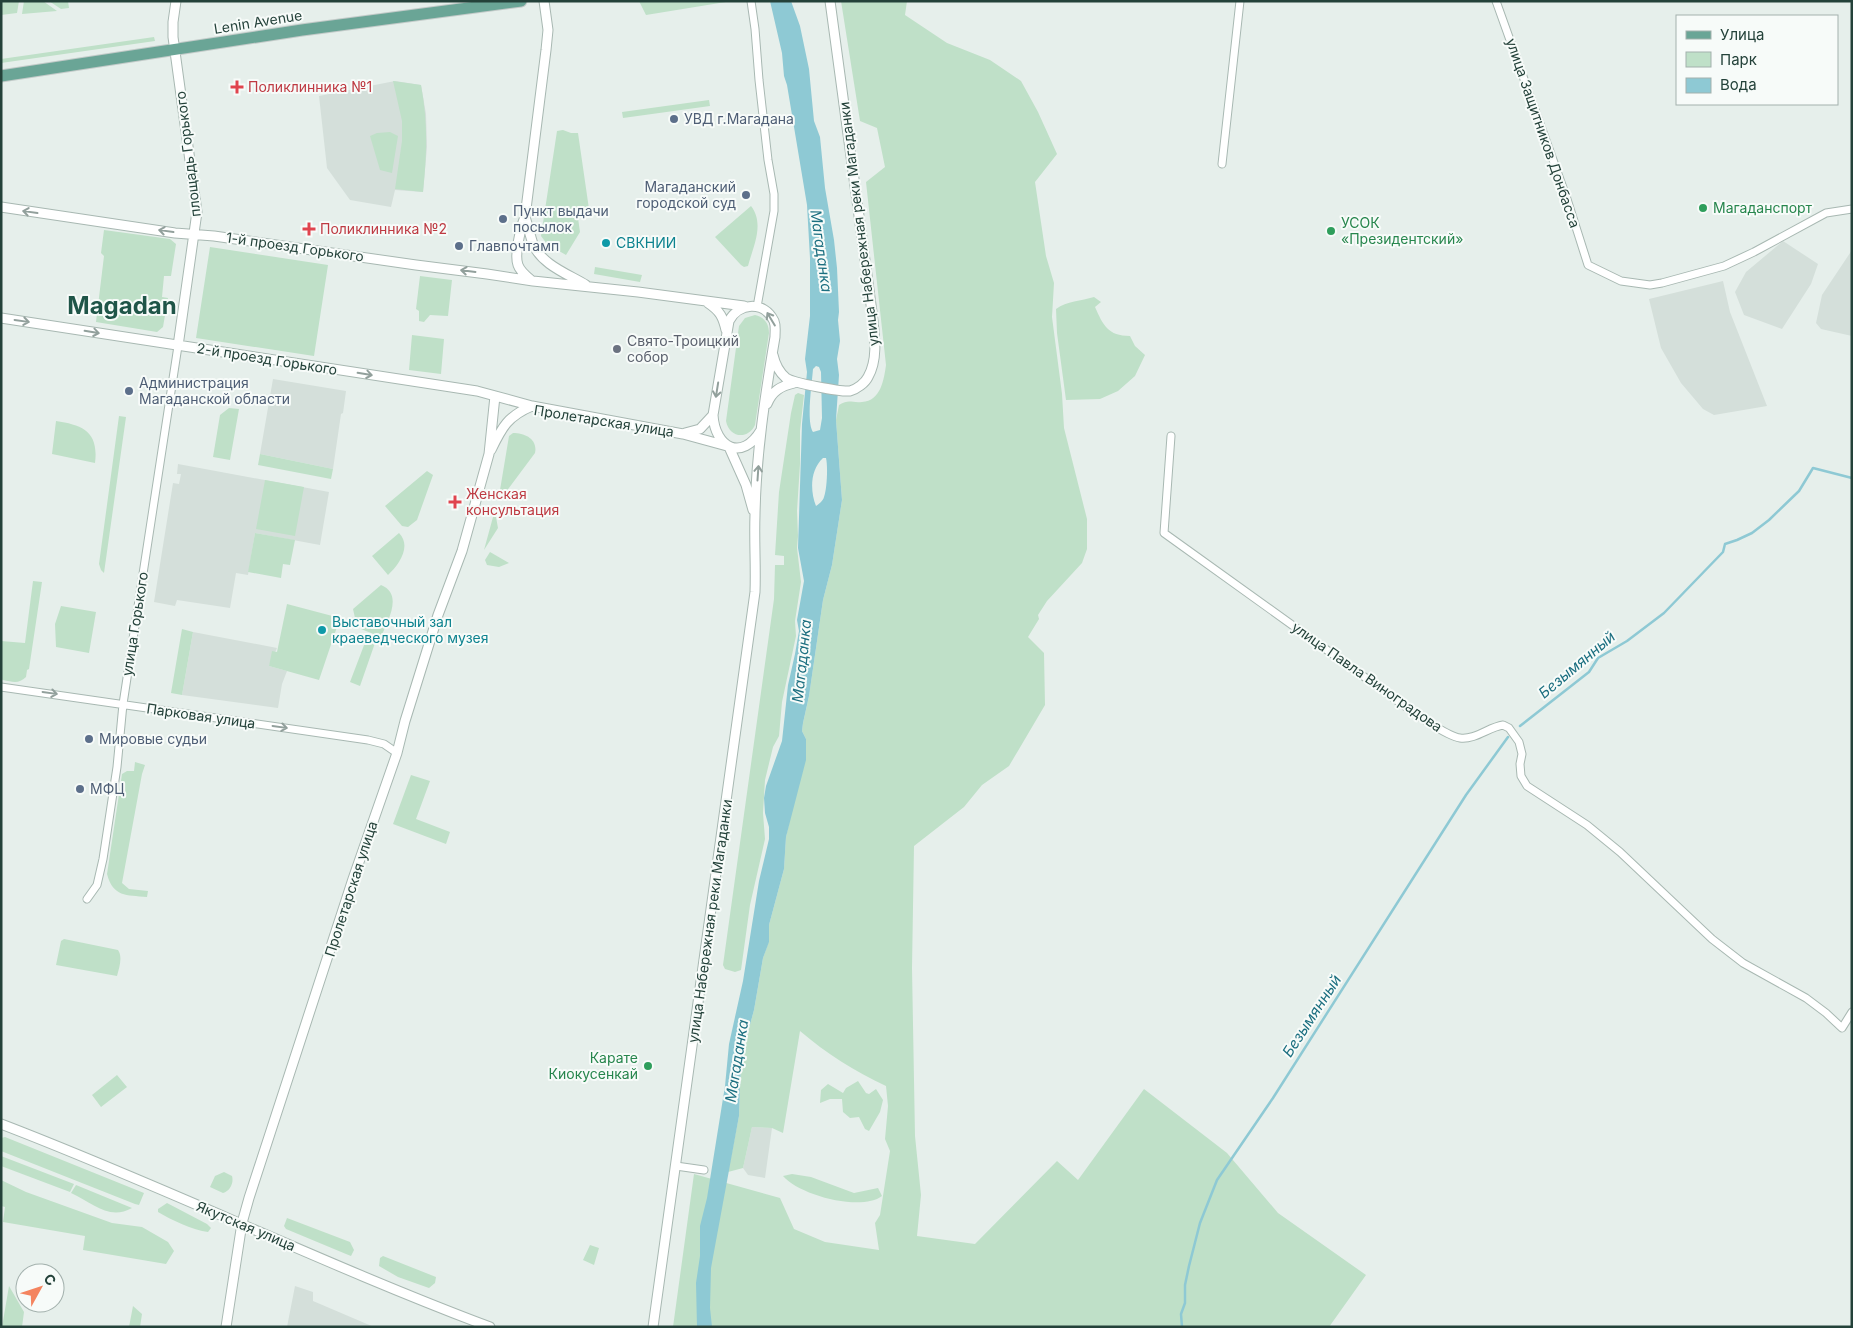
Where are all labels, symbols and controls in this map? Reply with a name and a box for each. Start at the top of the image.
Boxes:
street label: Lenin Avenue [213,6,303,37]
legend [1676,15,1838,105]
text: Улица [1720,25,1764,44]
street label: улица Защитников Донбасса [1503,36,1584,230]
text: Парк [1720,50,1757,69]
text: Вода [1720,75,1757,94]
place label: Поликлинника №1 [248,78,372,95]
marker: Поликлинника №1 [230,80,244,94]
street label: площадь Горького [171,90,204,218]
street label: улица Набережная реки Магаданки [835,101,882,347]
place label: УВД г.Магадана [684,110,794,127]
marker: УВД г.Магадана [668,113,680,125]
place label: Магаданский городской суд [636,178,736,211]
marker: Магаданский городской суд [740,189,752,201]
place label: Магаданспорт [1713,199,1813,216]
place label: Пункт выдачи посылок [513,202,609,235]
marker: Магаданспорт [1697,202,1709,214]
one-way arrow [23,206,39,216]
water label: Магаданка [806,208,837,294]
marker: Пункт выдачи посылок [497,213,509,225]
place label: УСОК «Президентский» [1341,214,1463,247]
place label: Поликлинника №2 [320,220,447,237]
marker: Поликлинника №2 [302,222,316,236]
marker: УСОК «Президентский» [1325,225,1337,237]
one-way arrow [159,226,175,236]
street label: 1-й проезд Горького [225,228,365,265]
place label: СВКНИИ [616,234,676,251]
place label: Главпочтамп [469,237,559,254]
marker: СВКНИИ [600,237,612,249]
marker: Главпочтамп [453,240,465,252]
one-way arrow [460,266,476,276]
district label: Magadan [67,291,177,320]
one-way arrow [765,312,776,326]
one-way arrow [14,316,30,326]
one-way arrow [83,327,99,337]
place label: Свято-Троицкий собор [627,332,739,365]
street label: 2-й проезд Горького [196,339,339,378]
marker: Свято-Троицкий собор [611,343,623,355]
one-way arrow [357,369,373,379]
place label: Администрация Магаданской области [139,374,290,407]
one-way arrow [712,382,722,398]
marker: Администрация Магаданской области [123,385,135,397]
street label: Пролетарская улица [533,401,675,440]
one-way arrow [753,465,762,481]
place label: Женская консультация [466,485,559,518]
marker: Женская консультация [448,495,462,509]
street label: улица Горького [118,571,151,677]
place label: Выставочный зал краеведческого музея [332,613,489,646]
water label: Магаданка [788,618,815,703]
street label: улица Павла Виноградова [1289,618,1446,735]
marker: Выставочный зал краеведческого музея [316,624,328,636]
water label: Безымянный [1534,627,1619,702]
one-way arrow [41,689,57,699]
street label: Парковая улица [146,699,257,732]
one-way arrow [271,722,287,732]
place label: Мировые судьи [99,730,207,747]
marker: Мировые судьи [83,733,95,745]
place label: МФЦ [90,780,124,797]
marker: МФЦ [74,783,86,795]
street label: улица Набережная реки Магаданки [684,798,735,1044]
street label: Пролетарская улица [321,819,380,959]
water label: Безымянный [1278,971,1345,1060]
water label: Магаданка [721,1018,752,1104]
place label: Карате Киокусенкай [549,1049,638,1082]
marker: Карате Киокусенкай [642,1060,654,1072]
street label: Якутская улица [194,1197,298,1254]
north arrow [15,1263,65,1313]
text: С [41,1270,60,1289]

